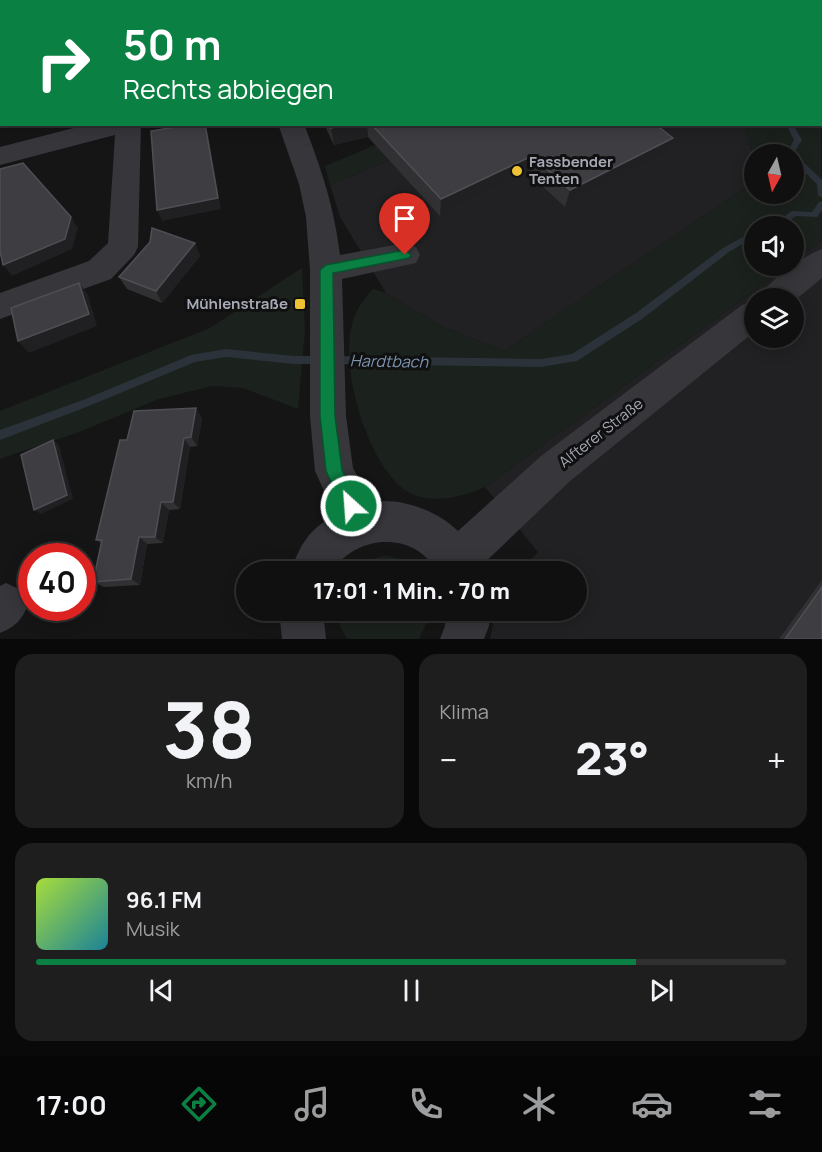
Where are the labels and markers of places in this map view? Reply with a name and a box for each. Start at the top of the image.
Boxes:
place label: Fassbender Tenten [529,151,613,189]
marker: Fassbender Tenten [510,164,524,178]
pin [379,193,430,255]
place label: Mühlenstraße [186,293,288,314]
marker: Mühlenstraße [293,297,307,311]

